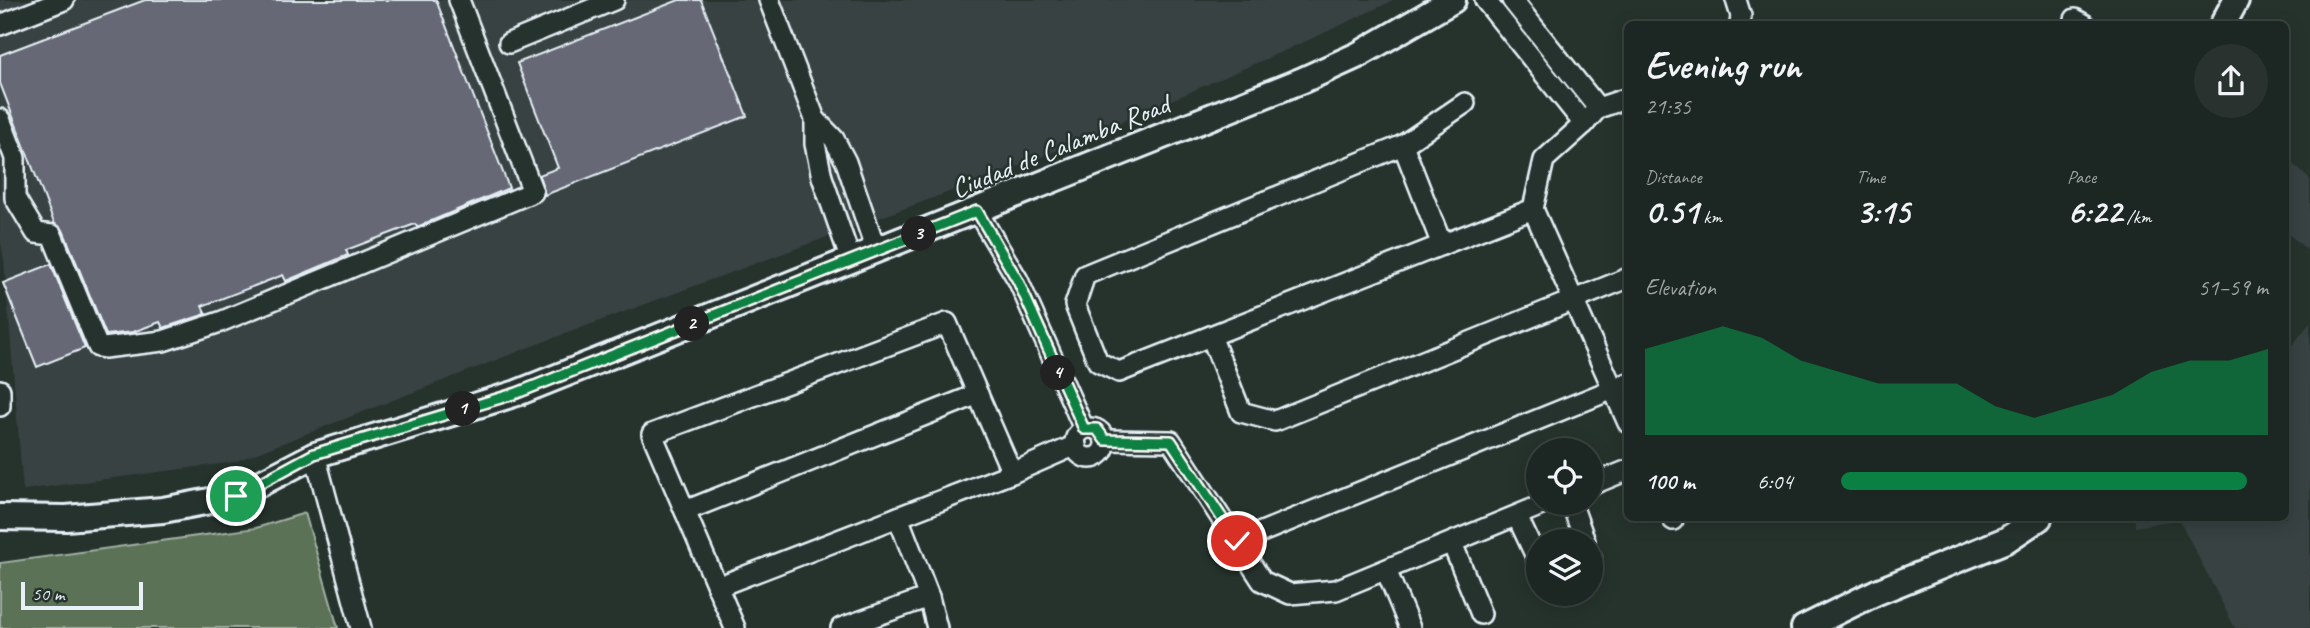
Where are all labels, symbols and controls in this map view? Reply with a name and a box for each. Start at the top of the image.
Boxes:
text: Evening run [1645,42,1801,89]
button: share [2194,44,2268,118]
street label: Ciudad de Calamba Road [946,85,1178,206]
text: 21:35 [1645,92,1691,121]
text: Distance [1645,165,1702,189]
text: Time [1856,165,1885,189]
text: Pace [2067,165,2096,189]
text: 0.51 [1645,189,1699,234]
text: 3:15 [1856,189,1910,234]
text: 6:22 [2067,189,2122,234]
text: km [1699,205,1722,229]
text: /km [2122,205,2151,229]
pin: 3 [902,216,936,252]
text: 3 [914,221,923,245]
text: Elevation [1645,273,1716,302]
text: 51–59 m [2198,273,2268,302]
pin: 2 [674,306,710,342]
text: 2 [687,311,696,335]
pin: 4 [1040,356,1076,390]
text: 4 [1053,360,1062,384]
pin: 1 [446,392,480,426]
text: 1 [458,396,467,420]
map controls [1526,438,1603,606]
button: locate [1526,438,1603,515]
pin [206,466,266,526]
text: 100 m [1645,467,1695,496]
text: 6:04 [1757,467,1793,496]
icon: arrive [217,477,255,515]
pin [1207,511,1267,571]
icon: check [1218,522,1256,560]
button: layers [1526,529,1603,606]
scale bar [21,579,144,611]
text: 50 m [32,582,64,606]

